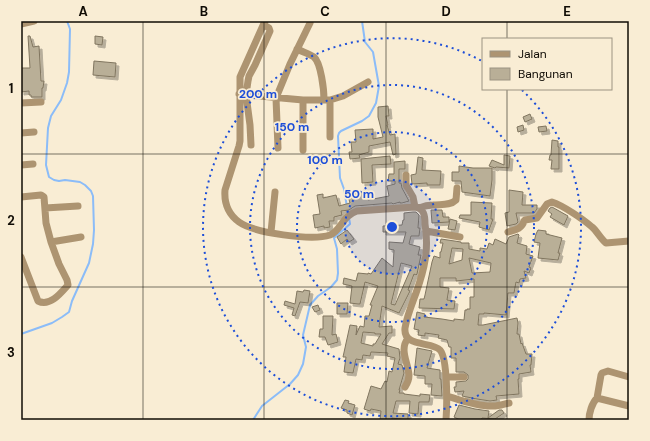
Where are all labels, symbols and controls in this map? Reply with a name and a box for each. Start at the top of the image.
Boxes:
text: A [78,3,88,20]
text: B [200,3,208,20]
text: C [320,3,330,20]
text: D [441,3,451,20]
text: E [563,3,571,20]
legend [482,38,612,90]
text: Jalan [518,46,547,62]
text: Bangunan [518,66,573,82]
text: 1 [9,80,13,97]
text: 200 m [239,86,277,102]
text: 150 m [275,119,309,135]
text: 100 m [307,152,343,168]
text: 50 m [344,186,374,202]
text: 2 [7,212,15,229]
centre of rings [385,220,399,234]
text: 3 [7,344,15,361]

